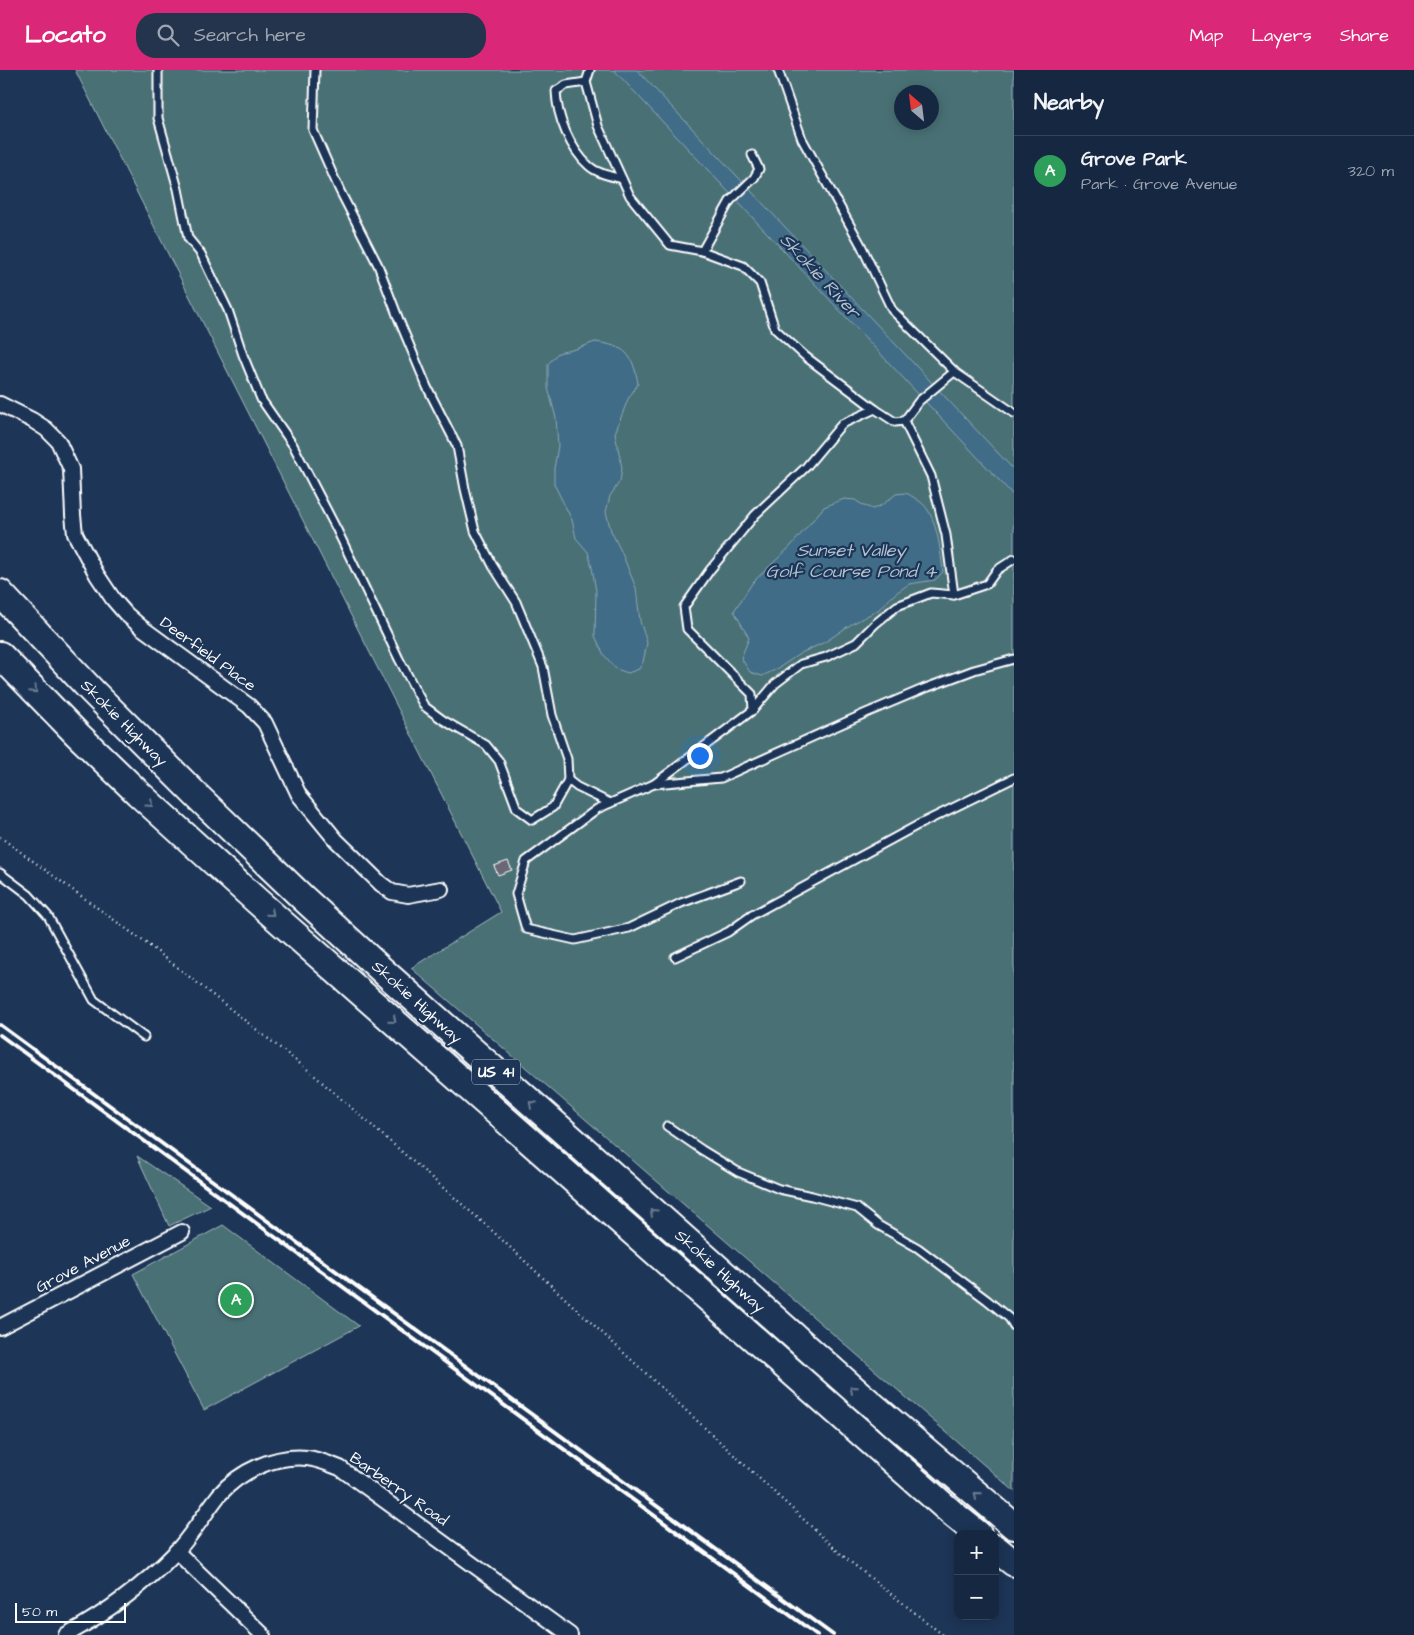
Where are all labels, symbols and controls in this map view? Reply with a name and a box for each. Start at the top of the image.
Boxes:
search box [136,13,486,58]
text: Locato [25,18,106,52]
icon: search [154,21,182,49]
text: Search here [194,22,306,49]
text: Map [1189,23,1223,48]
text: Layers [1251,23,1312,48]
text: Share [1340,23,1389,48]
north arrow [894,85,939,130]
text: Nearby [1034,88,1104,117]
text: Grove Park [1081,146,1187,173]
text: A [1045,160,1055,182]
text: 320 m [1348,160,1394,182]
text: Park · Grove Avenue [1081,173,1237,195]
water label: Skokie River [774,228,867,326]
water label: Sunset Valley Golf Course Pond 4 [766,538,938,584]
street label: Deerfield Place [155,612,261,697]
street label: Skokie Highway [75,675,172,772]
one-way arrow [28,684,37,693]
your location [687,743,713,769]
one-way arrow [145,798,154,807]
one-way arrow [265,907,274,916]
street label: Skokie Highway [366,955,467,1049]
one-way arrow [388,1014,397,1023]
road number: US 41 [472,1060,520,1084]
one-way arrow [528,1101,537,1110]
one-way arrow [650,1208,659,1217]
street label: Skokie Highway [669,1224,770,1318]
street label: Grove Avenue [32,1230,134,1298]
pin: A [220,1281,252,1319]
one-way arrow [850,1386,859,1395]
street label: Barberry Road [345,1447,453,1532]
one-way arrow [973,1491,982,1500]
map controls [954,1530,999,1620]
button: + [954,1530,999,1575]
button: − [954,1575,999,1620]
scale bar [15,1600,126,1623]
text: 50 m [22,1602,57,1622]

